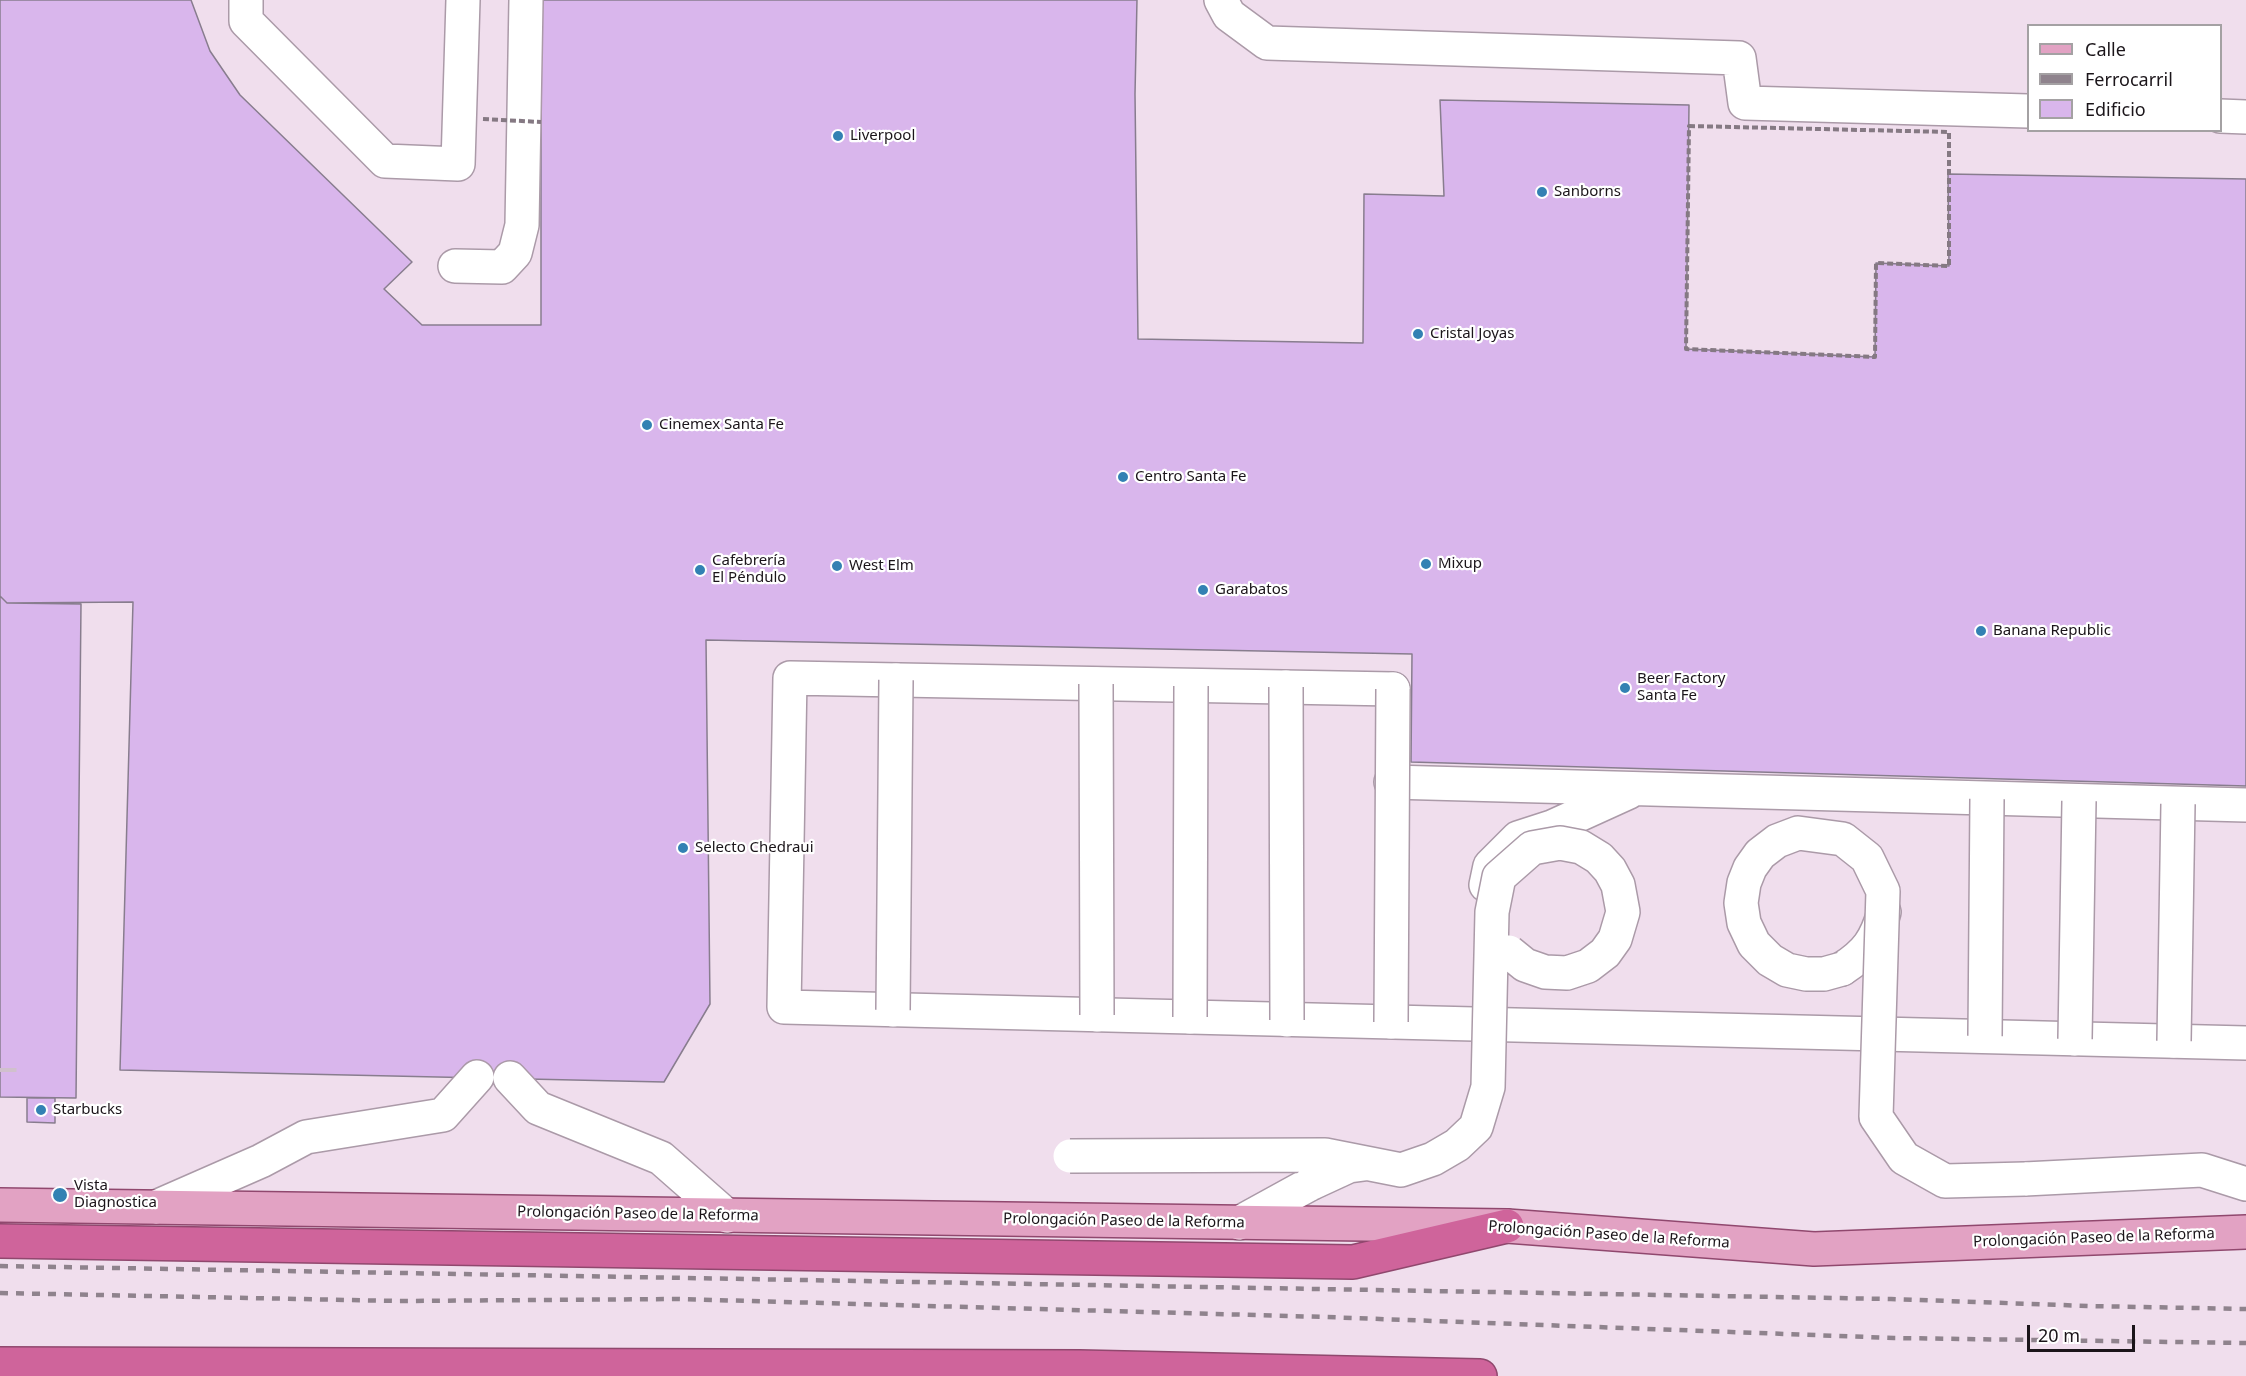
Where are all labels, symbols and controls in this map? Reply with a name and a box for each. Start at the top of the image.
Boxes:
legend [2027,24,2222,132]
text: Calle [2085,37,2126,61]
text: Ferrocarril [2085,67,2173,91]
text: Edificio [2085,97,2146,121]
place label: Liverpool [850,127,915,145]
marker: Liverpool [831,129,845,143]
place label: Sanborns [1554,183,1621,201]
marker: Sanborns [1535,185,1549,199]
place label: Cristal Joyas [1430,325,1514,343]
marker: Cristal Joyas [1411,327,1425,341]
place label: Cinemex Santa Fe [659,416,784,434]
marker: Cinemex Santa Fe [640,418,654,432]
place label: Centro Santa Fe [1135,468,1246,486]
marker: Centro Santa Fe [1116,470,1130,484]
place label: Cafebrería El Péndulo [712,552,786,587]
place label: Mixup [1438,555,1482,573]
place label: West Elm [849,557,914,575]
marker: Mixup [1419,557,1433,571]
marker: West Elm [830,559,844,573]
marker: Cafebrería El Péndulo [693,563,707,577]
place label: Garabatos [1215,581,1288,599]
marker: Garabatos [1196,583,1210,597]
place label: Banana Republic [1993,622,2111,640]
marker: Banana Republic [1974,624,1988,638]
place label: Beer Factory Santa Fe [1637,670,1725,705]
marker: Beer Factory Santa Fe [1618,681,1632,695]
place label: Selecto Chedraui [695,839,813,857]
marker: Selecto Chedraui [676,841,690,855]
place label: Starbucks [53,1101,122,1119]
marker: Starbucks [34,1103,48,1117]
place label: Vista Diagnostica [74,1177,157,1212]
marker: Vista Diagnostica [51,1186,69,1204]
street label: Prolongación Paseo de la Reforma [517,1203,759,1225]
street label: Prolongación Paseo de la Reforma [1003,1210,1245,1232]
street label: Prolongación Paseo de la Reforma [1488,1218,1730,1252]
street label: Prolongación Paseo de la Reforma [1973,1225,2215,1251]
scale bar [2030,1313,2138,1351]
text: 20 m [2038,1323,2080,1347]

